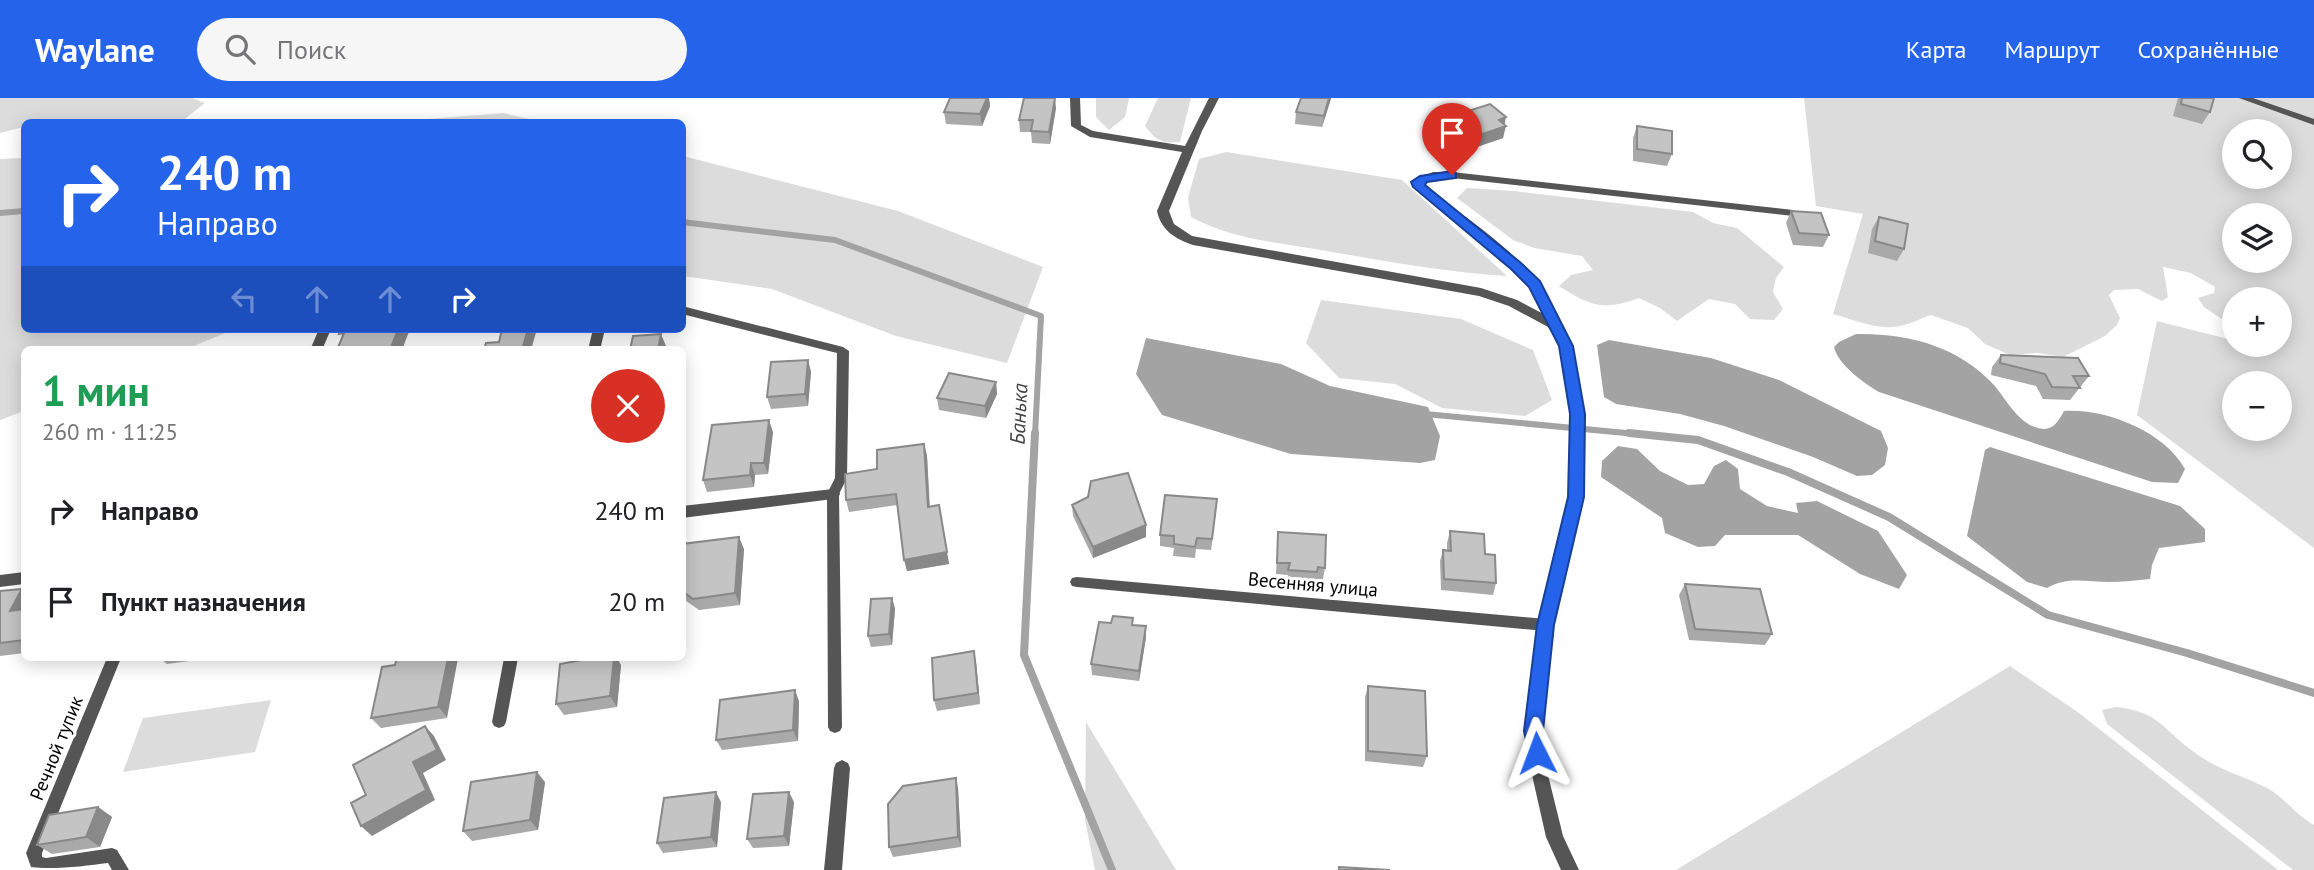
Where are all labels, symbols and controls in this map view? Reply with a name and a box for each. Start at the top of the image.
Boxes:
search box [197,18,687,81]
text: Waylane [35,28,155,71]
icon: search [221,30,259,68]
text: Поиск [277,33,346,66]
text: Карта [1906,34,1966,65]
text: Маршрут [2004,34,2099,65]
text: Сохранённые [2137,34,2279,65]
pin [1422,103,1482,175]
icon: arrive [1433,114,1471,152]
map controls [2222,119,2292,441]
button: search [2222,119,2292,189]
text: 240 m [157,140,292,204]
icon: right [42,147,133,238]
text: Направо [157,202,278,244]
button: layers [2222,203,2292,273]
icon: left [225,280,263,318]
icon: ahead [298,280,336,318]
icon: ahead [371,280,409,318]
icon: right [444,280,482,318]
button: + [2222,287,2292,357]
text: 1 мин [42,363,150,418]
button: close [591,369,665,443]
button: − [2222,371,2292,441]
water label: Банька [1003,382,1034,445]
text: 260 m · 11:25 [42,417,178,446]
icon: right [42,492,80,530]
text: Направо [101,494,199,527]
text: 240 m [594,494,665,527]
street label: Весенняя улица [1247,566,1379,602]
icon: arrive [42,583,80,621]
text: Пункт назначения [101,585,306,618]
text: 20 m [609,585,665,618]
street label: Речной тупик [24,692,88,804]
position arrow [1500,716,1574,790]

